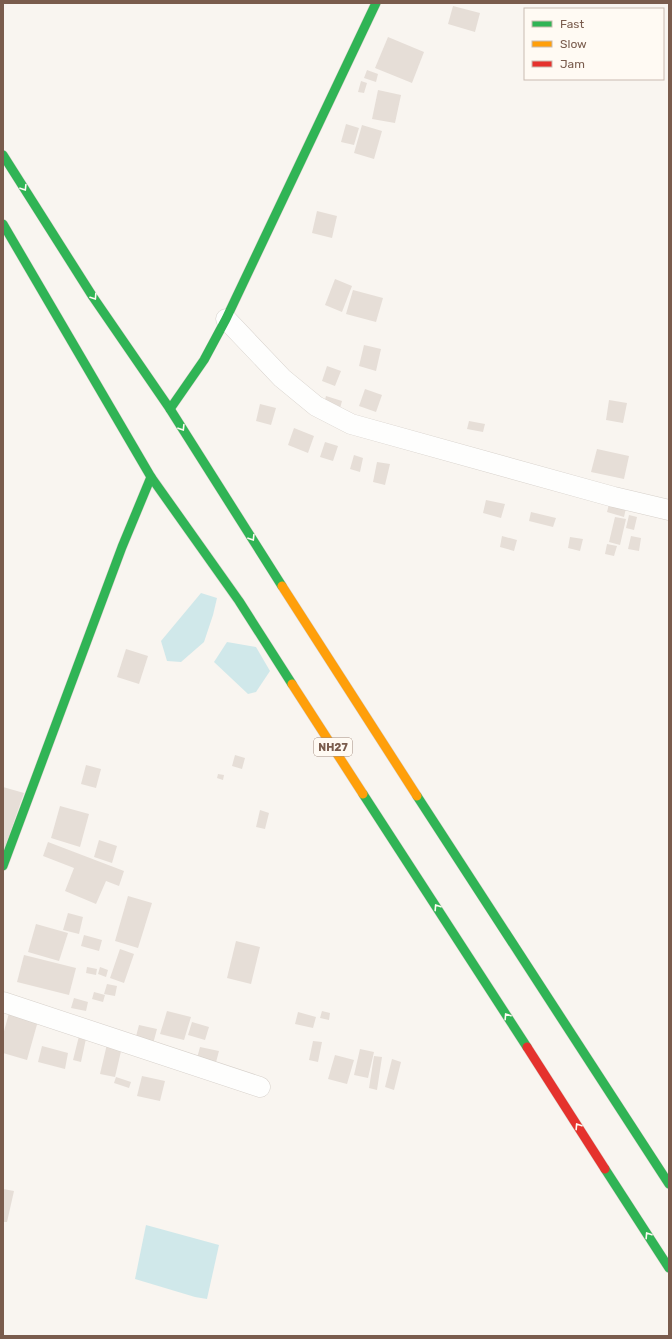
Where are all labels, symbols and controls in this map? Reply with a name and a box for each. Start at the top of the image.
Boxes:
legend [524,8,664,80]
text: Fast [560,17,584,31]
text: Slow [560,37,587,51]
text: Jam [560,57,585,71]
one-way arrow [19,184,27,191]
one-way arrow [89,293,96,300]
one-way arrow [177,424,184,431]
one-way arrow [247,534,255,541]
road number: NH27 [314,738,352,756]
one-way arrow [434,904,442,911]
one-way arrow [504,1013,512,1020]
one-way arrow [575,1123,582,1130]
one-way arrow [645,1232,653,1239]

